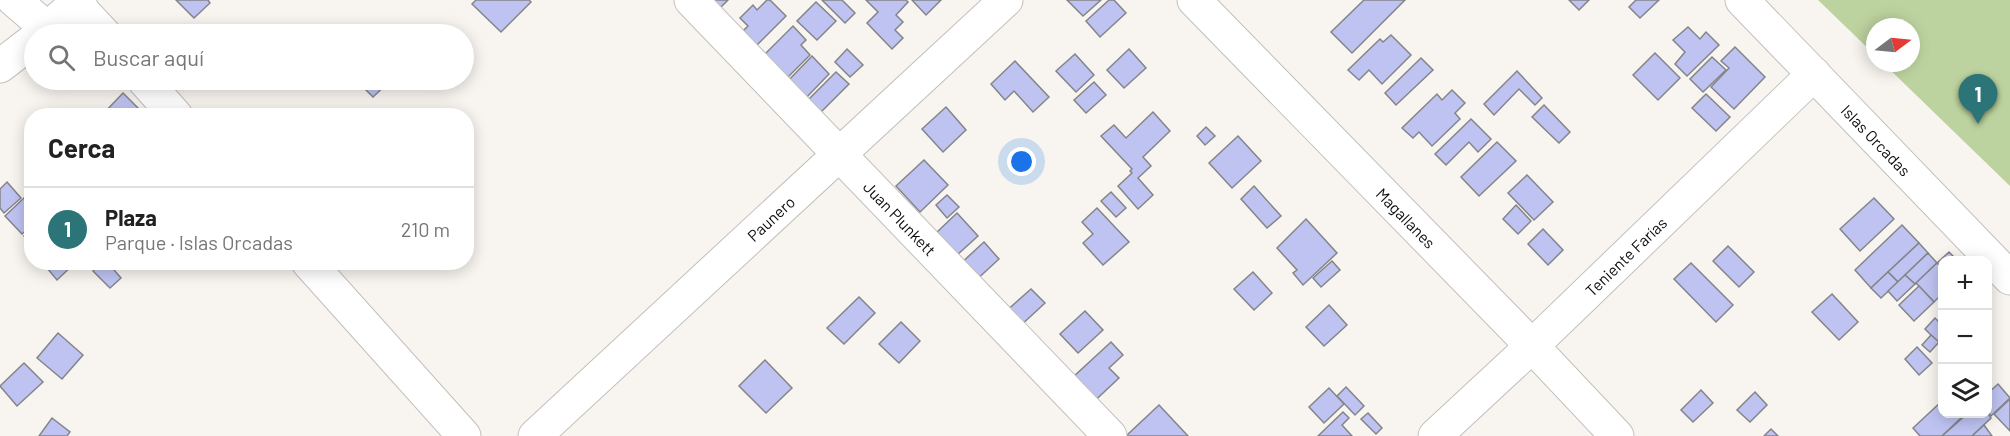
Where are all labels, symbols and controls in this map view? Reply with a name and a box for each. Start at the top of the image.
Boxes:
north arrow [1866,18,1920,72]
search box [24,24,474,90]
icon: search [45,41,78,74]
text: Buscar aquí [93,44,204,70]
pin: 1 [1958,74,1998,124]
street label: Islas Orcadas [1838,100,1915,179]
text: Cerca [48,132,115,163]
your location [1007,147,1036,176]
street label: Juan Plunkett [860,177,940,259]
street label: Magallanes [1373,183,1440,251]
street label: Paunero [743,191,798,245]
text: Plaza [105,204,157,230]
street label: Teniente Farías [1581,212,1670,299]
text: 1 [64,217,71,241]
text: 210 m [401,217,450,241]
text: Parque · Islas Orcadas [105,230,293,254]
map controls [1938,256,1992,418]
button: + [1938,256,1992,310]
button: − [1938,310,1992,364]
button: layers [1938,364,1992,418]

